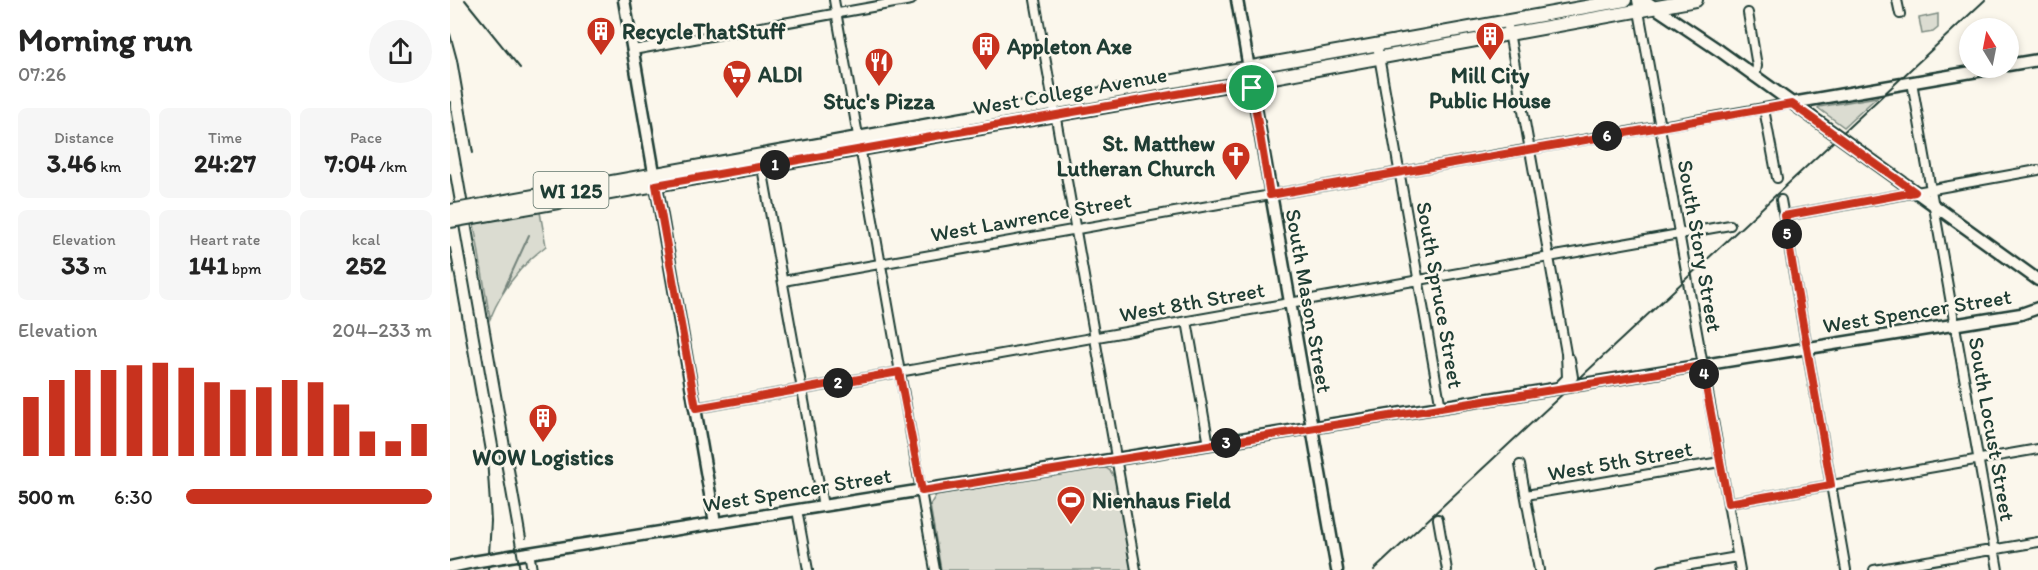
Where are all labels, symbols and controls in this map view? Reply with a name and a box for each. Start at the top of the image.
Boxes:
building icon: RecycleThatStuff [585,15,617,57]
place label: RecycleThatStuff [622,18,786,45]
north arrow [1959,18,2019,78]
map controls [1959,18,2019,78]
text: Morning run [18,20,193,59]
button: share [369,20,432,83]
building icon: Mill City Public House [1474,20,1506,62]
building icon: Appleton Axe [970,30,1002,72]
place label: Appleton Axe [1006,33,1132,60]
restaurant icon: Stuc's Pizza [863,46,895,88]
supermarket icon: ALDI [721,58,753,100]
place label: ALDI [757,61,803,88]
street label: West College Avenue [971,61,1169,121]
text: 07:26 [18,62,66,86]
pin [1226,62,1277,113]
place label: Mill City Public House [1429,62,1551,114]
icon: arrive [1235,71,1268,104]
place label: Stuc's Pizza [823,88,935,115]
pin: 6 [1592,121,1622,151]
text: 6 [1603,126,1611,145]
text: Distance [54,128,114,147]
text: Time [208,128,242,147]
text: Pace [350,128,382,147]
place label: St. Matthew Lutheran Church [1057,130,1216,182]
church icon: St. Matthew Lutheran Church [1220,140,1252,182]
text: 3.46 [47,147,97,179]
text: 24:27 [194,147,256,179]
text: 7:04 [325,147,376,179]
pin: 1 [760,150,790,180]
text: 1 [771,155,779,174]
text: km [97,157,121,176]
text: /km [376,157,407,176]
street label: South Story Street [1672,158,1728,334]
road number: WI 125 [534,172,608,208]
street label: West Lawrence Street [928,186,1134,248]
street label: South Spruce Street [1410,200,1470,390]
street label: South Mason Street [1280,207,1338,395]
pin: 5 [1772,219,1802,249]
text: 5 [1783,224,1791,243]
text: Elevation [52,230,116,249]
text: Heart rate [190,230,260,249]
text: kcal [352,230,380,249]
text: 33 [61,249,90,281]
text: 141 [188,249,228,281]
text: 252 [345,249,387,281]
text: m [90,259,107,278]
text: bpm [228,259,262,278]
street label: West 8th Street [1117,276,1267,328]
street label: West Spencer Street [1821,283,2013,339]
text: Elevation [18,318,97,342]
text: 204–233 m [332,318,432,342]
street label: South Locust Street [1963,335,2021,523]
pin: 4 [1689,359,1719,389]
text: 4 [1699,364,1709,383]
pin: 2 [823,368,853,398]
text: 2 [834,373,842,392]
building icon: WOW Logistics [527,402,559,444]
pin: 3 [1211,428,1241,458]
text: 3 [1222,433,1230,452]
street label: West 5th Street [1545,435,1695,487]
place label: WOW Logistics [472,444,614,471]
street label: West Spencer Street [701,462,893,518]
sports icon: Nienhaus Field [1055,484,1087,526]
text: 500 m [18,485,74,509]
text: 6:30 [114,485,153,509]
place label: Nienhaus Field [1092,487,1231,514]

